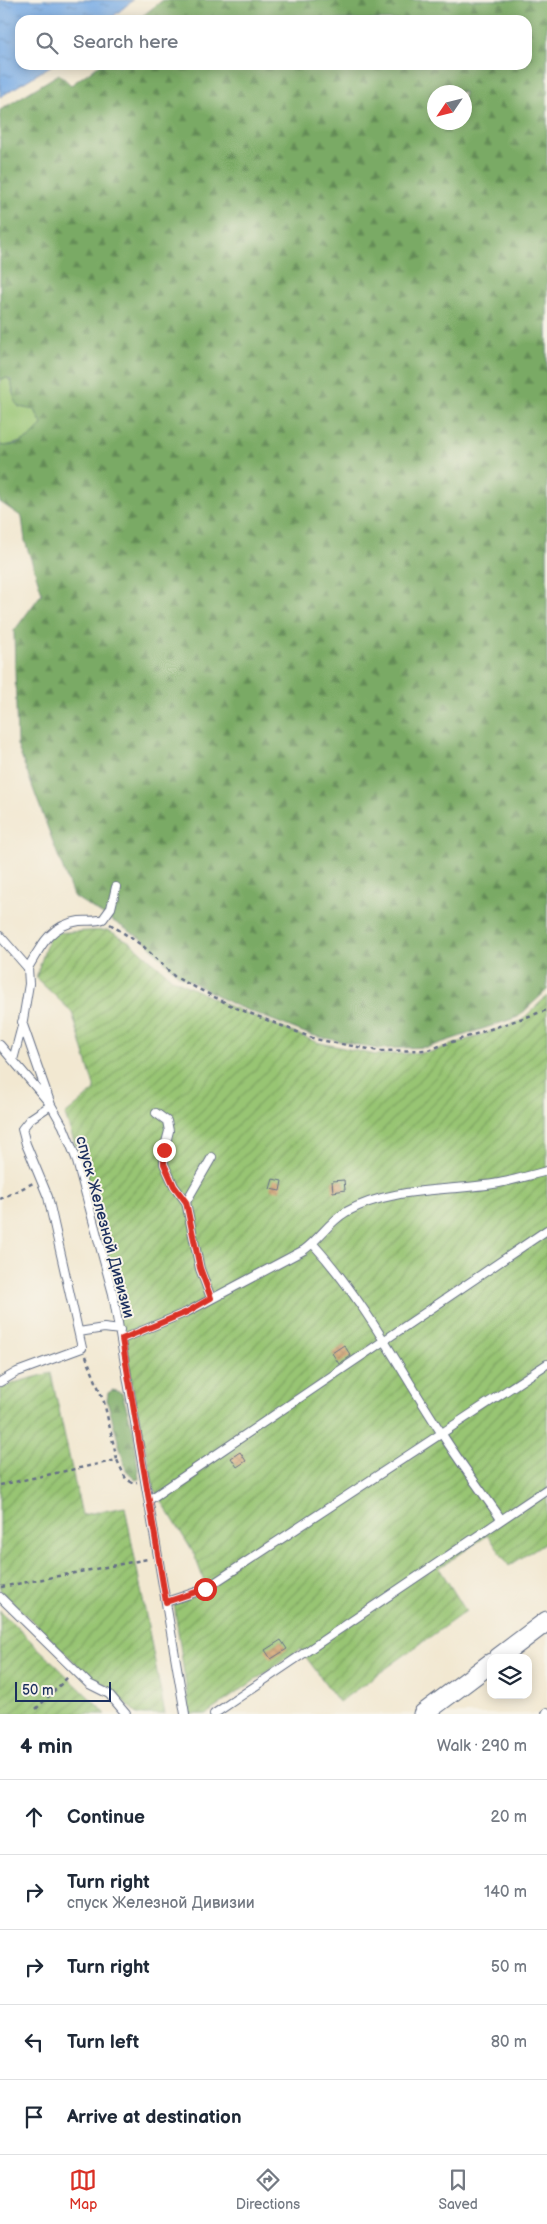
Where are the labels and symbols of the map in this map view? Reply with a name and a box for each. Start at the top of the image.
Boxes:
north arrow [427,85,472,130]
street label: спуск Железной Дивизии [71,1134,138,1321]
route end [153,1139,176,1162]
route start [194,1578,217,1601]
scale bar [15,1679,111,1702]

